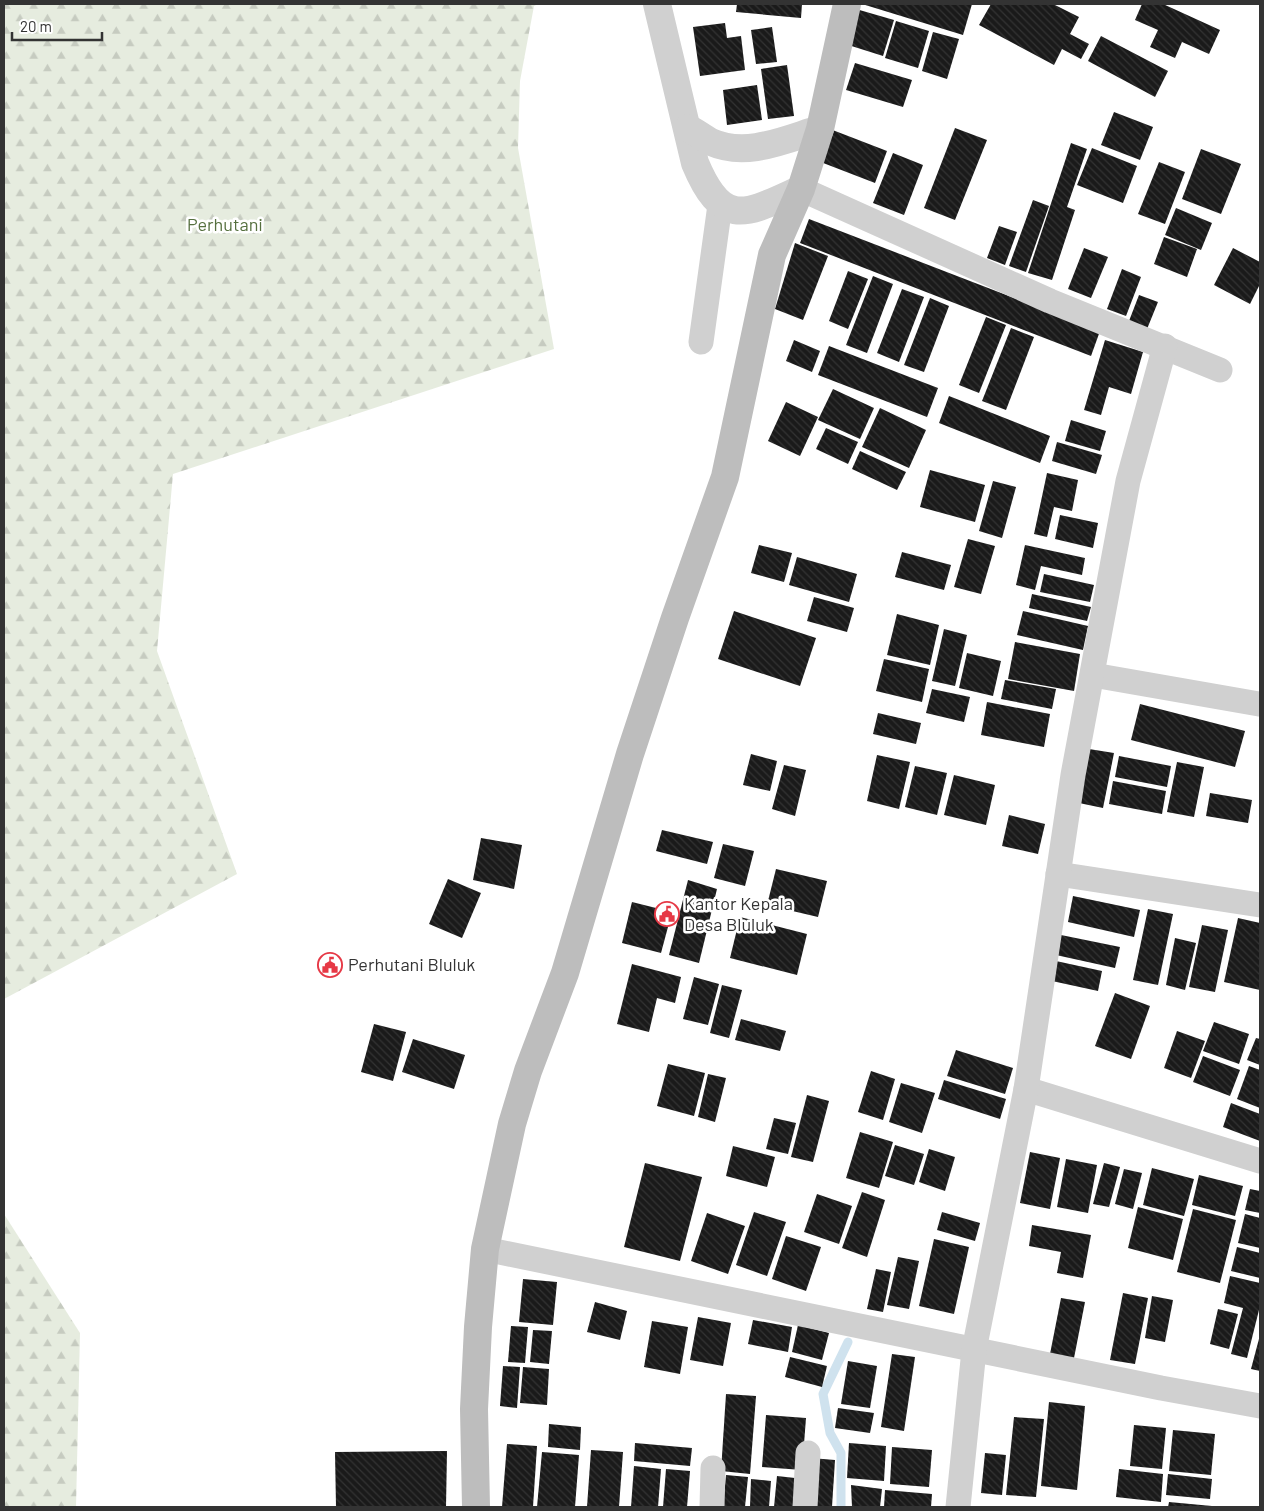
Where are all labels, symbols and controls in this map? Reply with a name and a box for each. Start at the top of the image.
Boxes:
scale bar [12,10,102,42]
text: 20 m [20,17,52,35]
park label: Perhutani [187,213,263,235]
place label: Kantor Kepala Desa Bluluk [684,892,793,935]
public building icon: Kantor Kepala Desa Bluluk [654,901,680,927]
public building icon: Perhutani Bluluk [317,952,343,978]
place label: Perhutani Bluluk [348,953,475,975]

